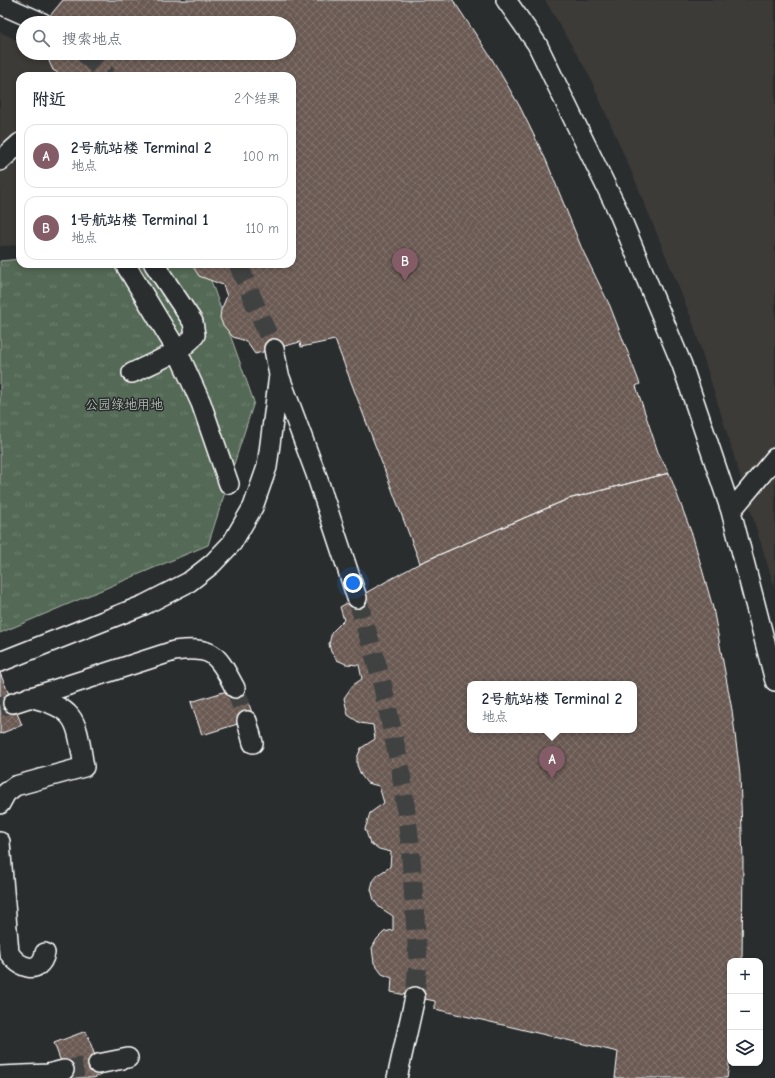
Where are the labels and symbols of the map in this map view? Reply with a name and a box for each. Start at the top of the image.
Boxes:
pin: B [392,248,418,281]
park label: 公园绿地用地 [85,397,163,412]
your location [343,573,363,593]
pin: A [539,746,565,779]

